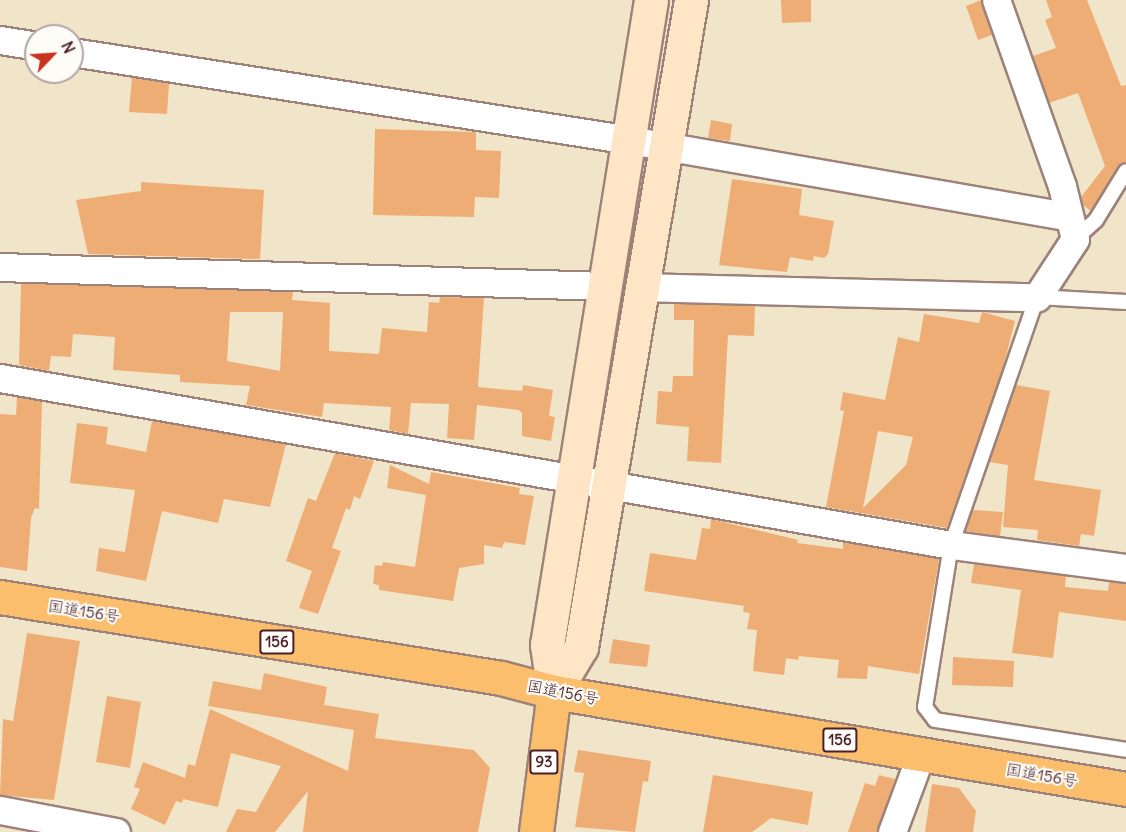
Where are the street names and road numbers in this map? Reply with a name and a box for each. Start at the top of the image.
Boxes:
street label: 国道156号 [47,596,121,626]
road number: 156 [259,630,295,654]
street label: 国道156号 [525,676,601,708]
road number: 156 [822,728,858,752]
road number: 93 [529,750,559,774]
street label: 国道156号 [1004,759,1080,791]

